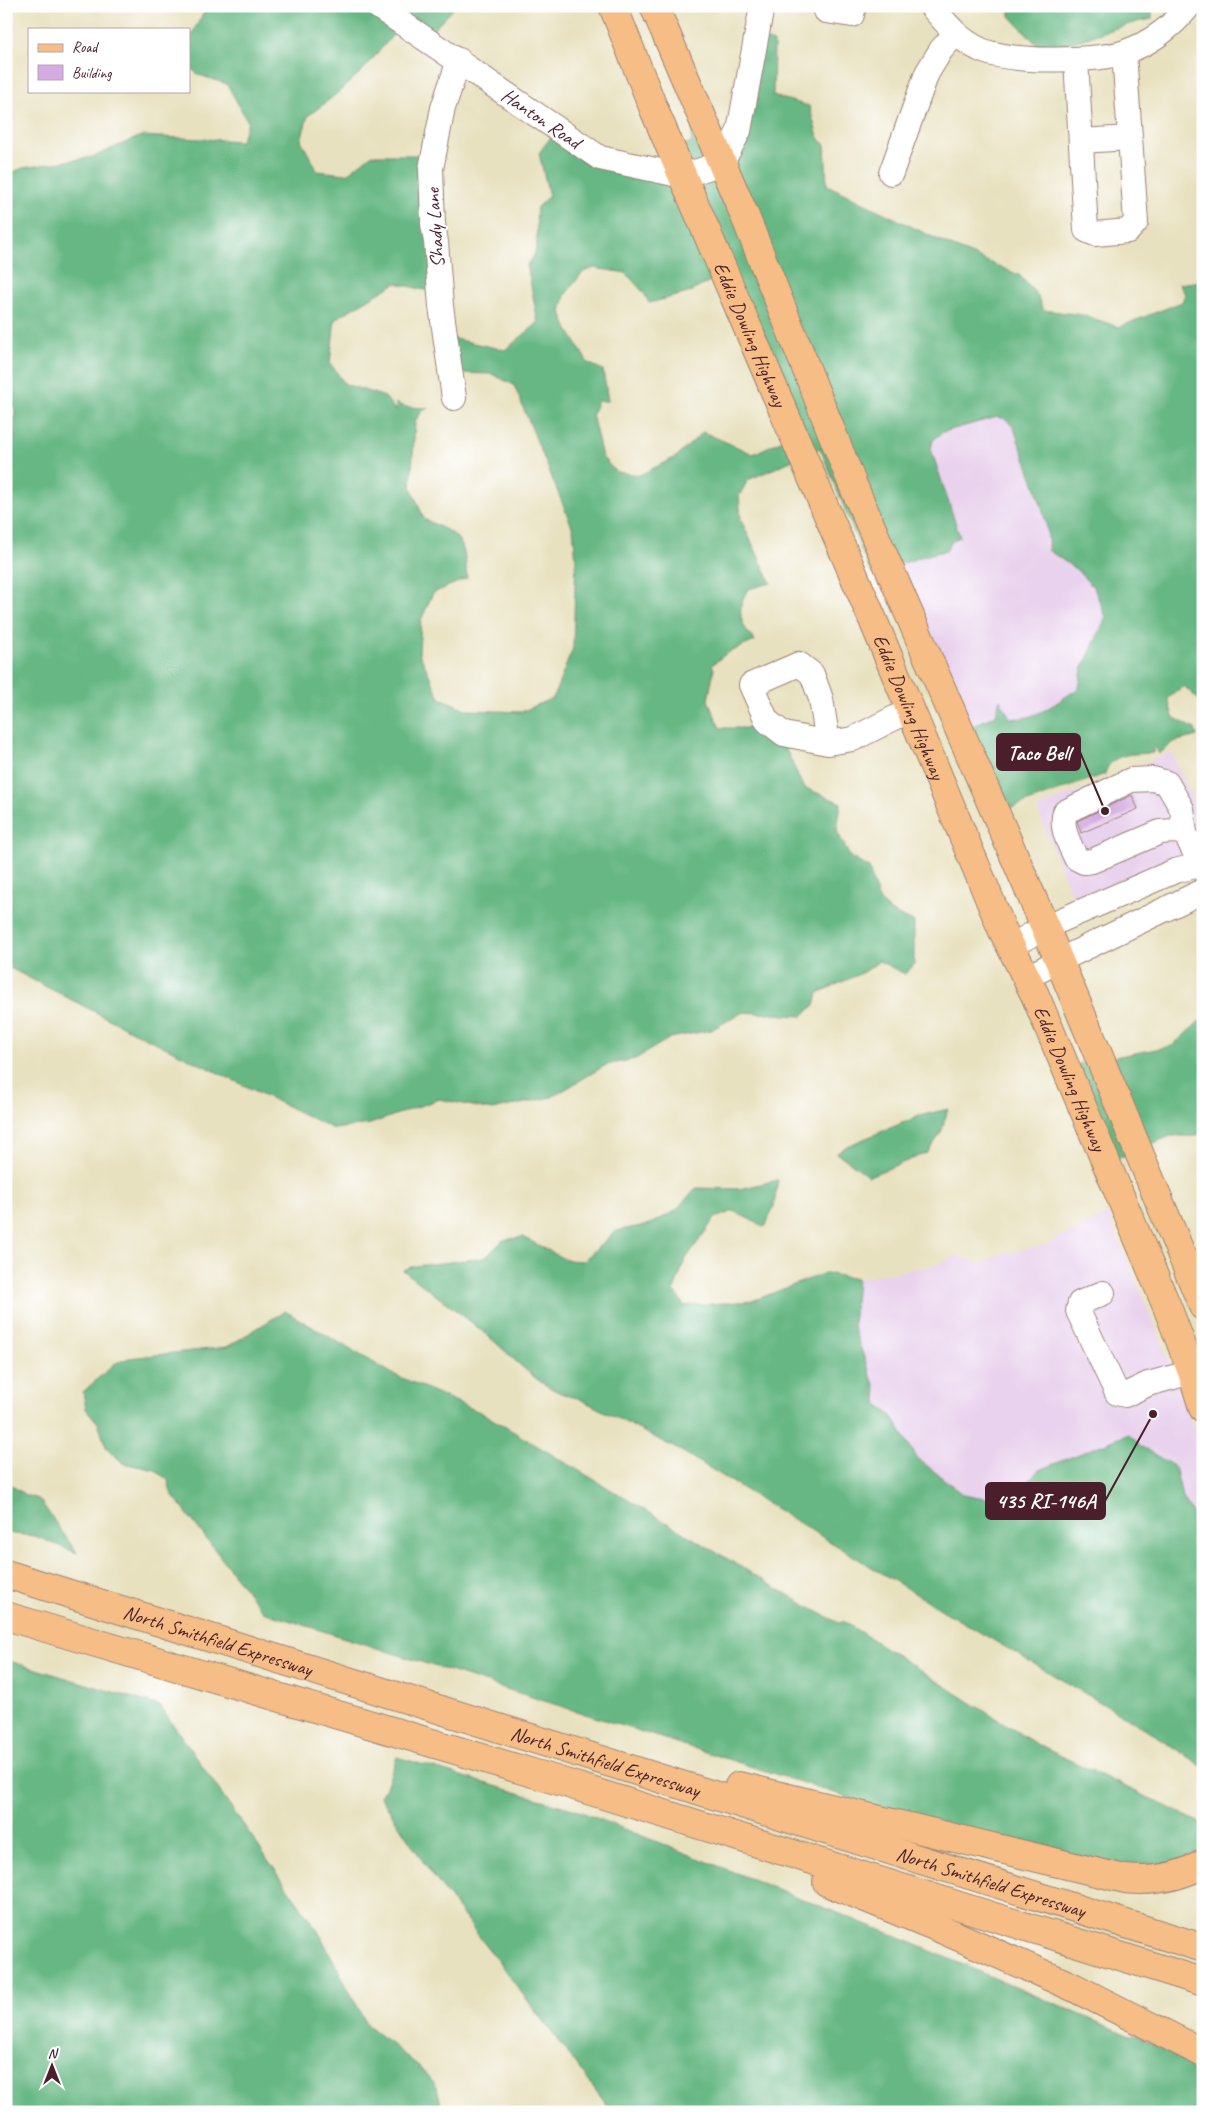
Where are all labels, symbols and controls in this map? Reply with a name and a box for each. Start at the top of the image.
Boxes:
legend [28,28,190,92]
text: Road [72,38,99,57]
text: Building [72,64,112,83]
street label: Hanton Road [497,82,589,156]
street label: Shady Lane [420,186,450,269]
street label: Eddie Dowling Highway [708,258,793,413]
street label: Eddie Dowling Highway [868,631,952,785]
callout: Taco Bell [997,734,1080,770]
text: Taco Bell [1008,740,1075,766]
street label: Eddie Dowling Highway [1029,1002,1113,1157]
callout: 435 RI-146A [986,1483,1105,1519]
text: 435 RI-146A [996,1488,1097,1514]
street label: North Smithfield Expressway [120,1599,318,1682]
street label: North Smithfield Expressway [508,1720,705,1803]
street label: North Smithfield Expressway [893,1841,1091,1924]
north arrow [28,2040,78,2090]
text: N [48,2045,59,2062]

